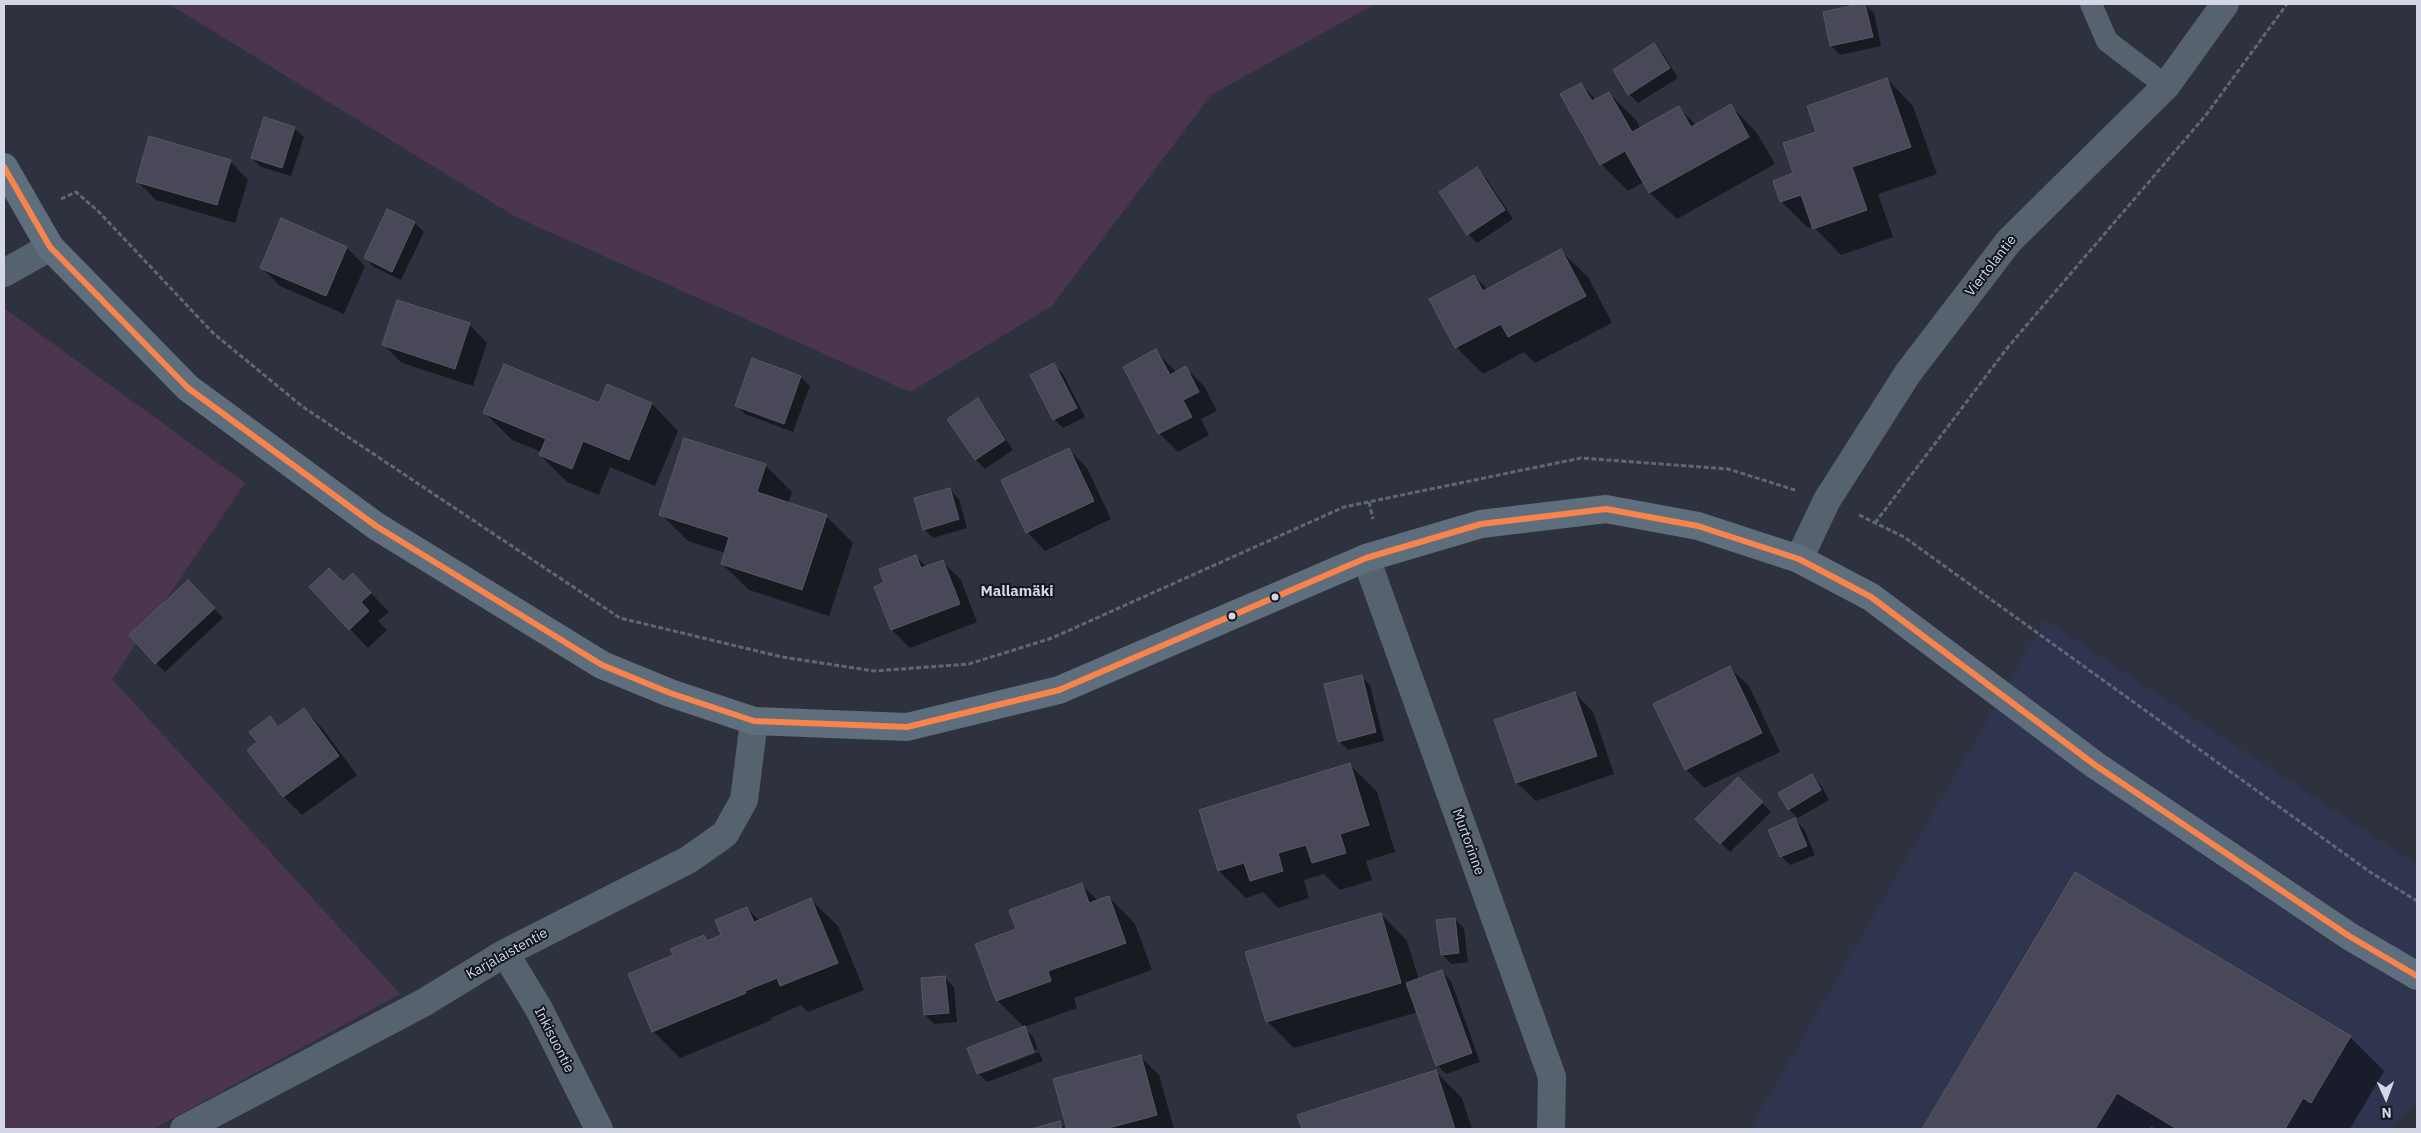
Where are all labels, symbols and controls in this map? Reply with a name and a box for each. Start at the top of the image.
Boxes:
street label: Viertolantie [1962,232,2020,300]
district label: Mallamäki [980,583,1054,601]
unlabelled marker [1270,592,1280,602]
unlabelled marker [1227,611,1237,621]
street label: Murtorinne [1448,807,1488,877]
street label: Karjalaistentie [463,925,551,983]
street label: Inkisuontie [530,1005,578,1075]
north arrow [2361,1073,2411,1123]
text: N [2381,1104,2392,1122]

